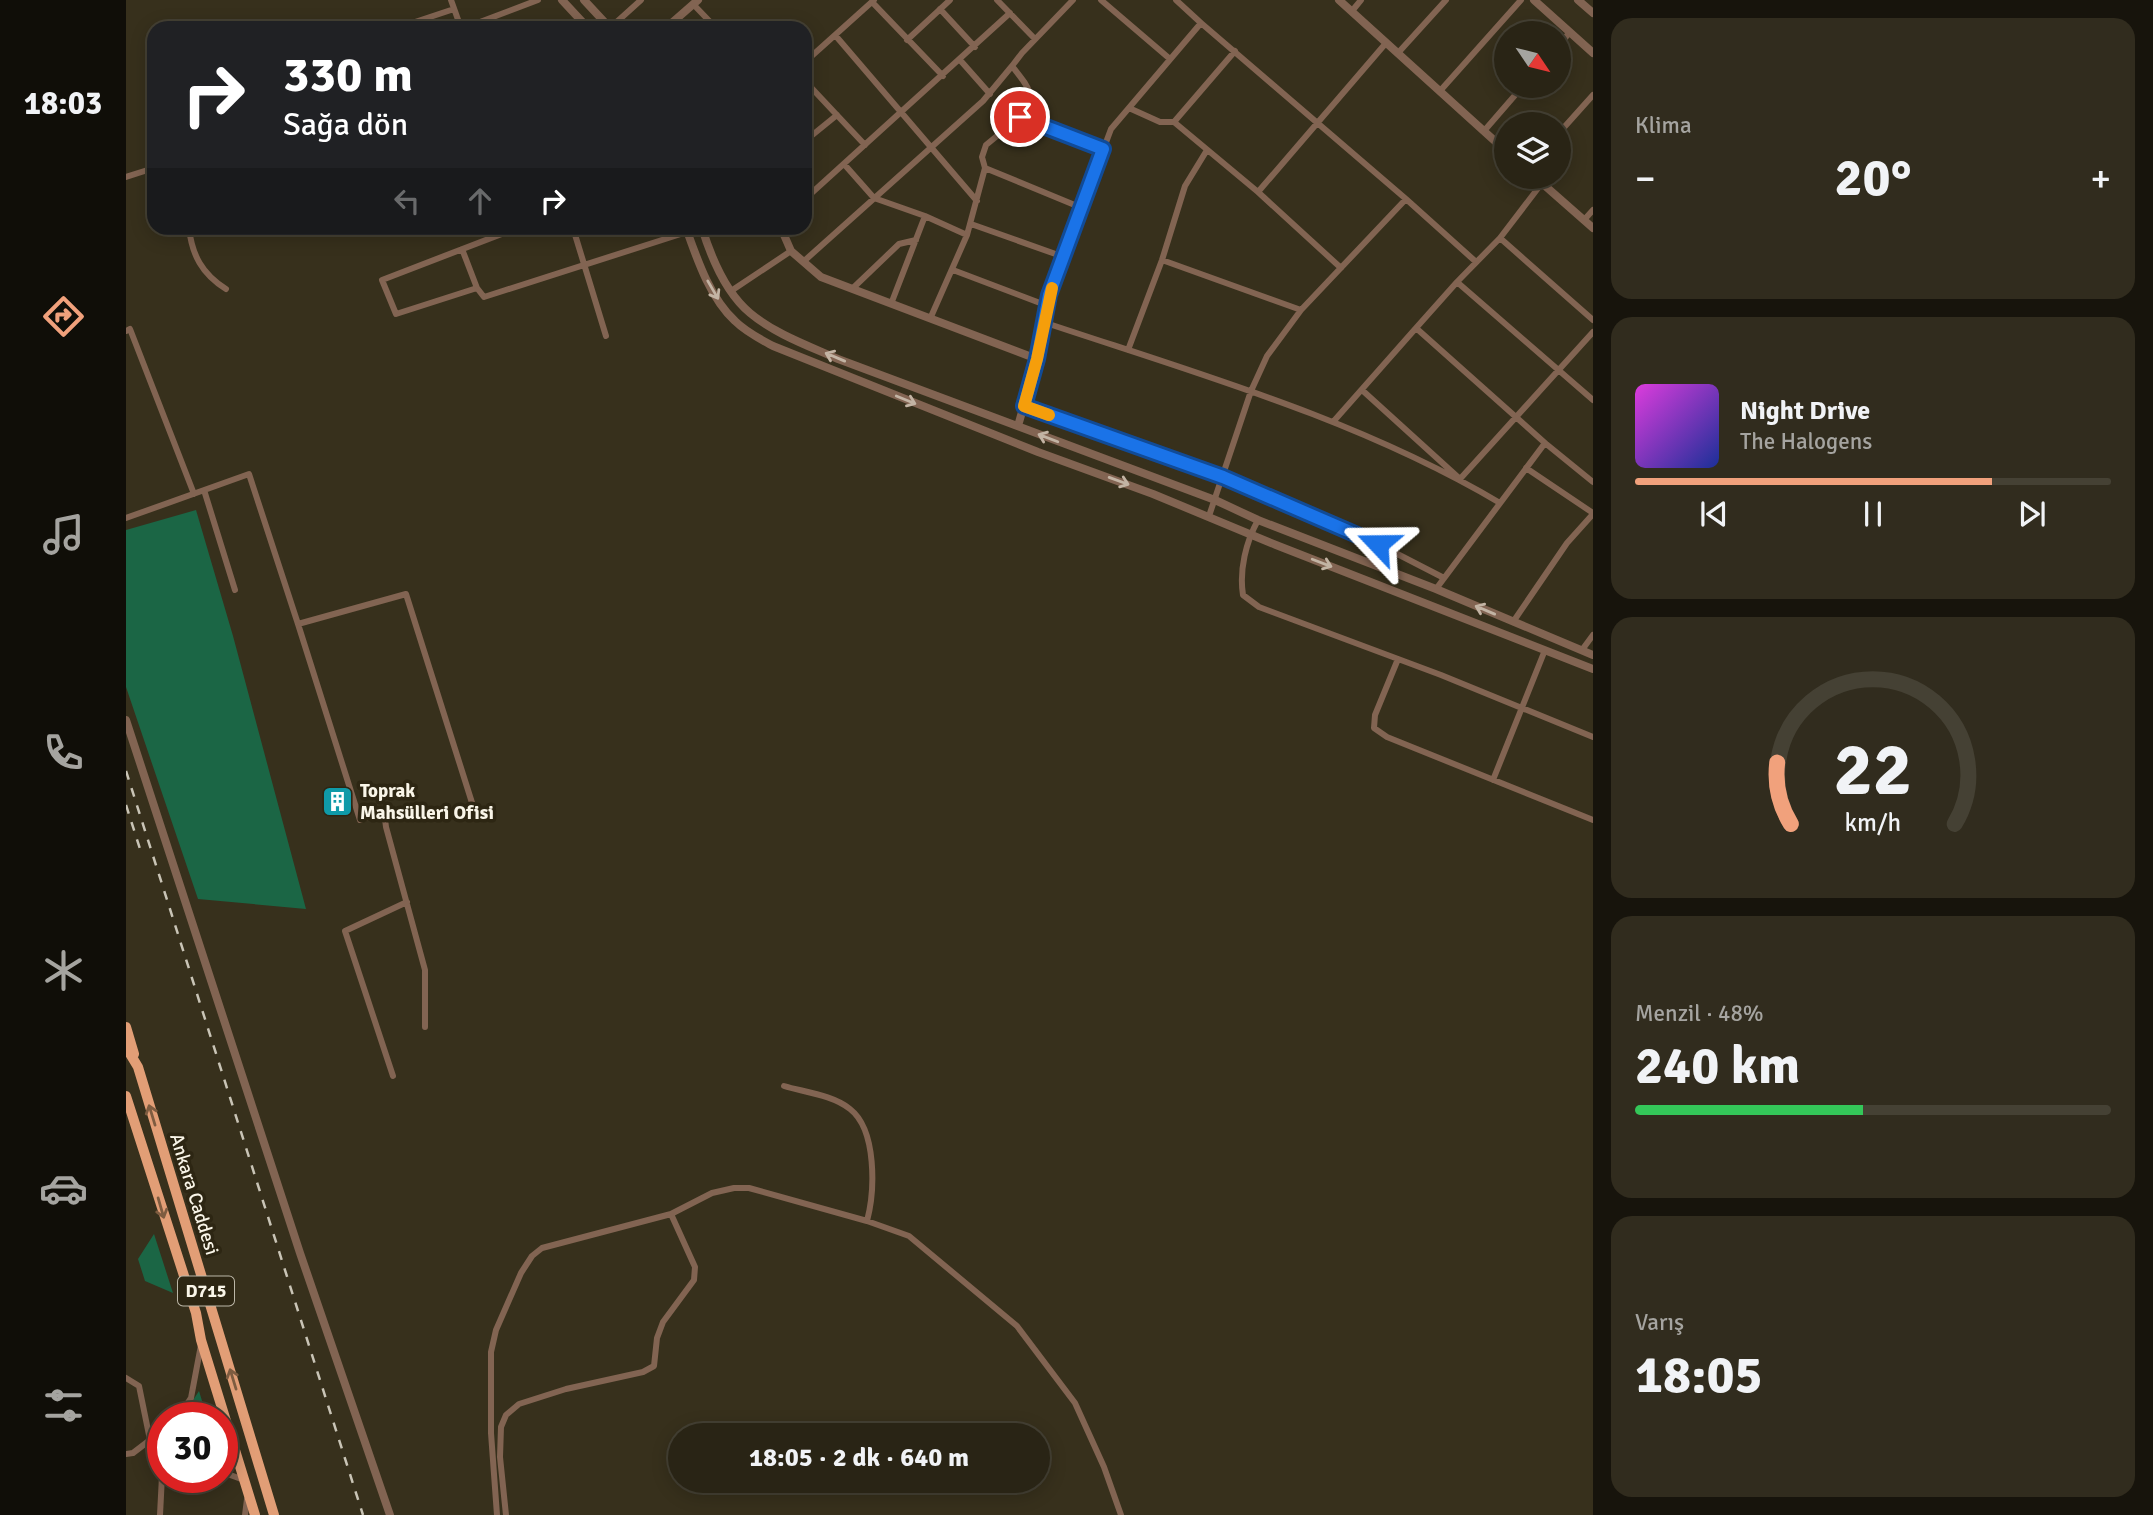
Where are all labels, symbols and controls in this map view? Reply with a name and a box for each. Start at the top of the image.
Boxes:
north arrow [1494,21,1572,98]
map controls [1494,21,1571,189]
text: 330 m [283,45,413,105]
icon: right [168,49,259,140]
text: 18:03 [24,84,102,123]
pin [990,87,1050,147]
icon: arrive [1001,98,1039,136]
text: Sağa dön [283,105,408,144]
text: Klima [1635,111,1692,140]
button: layers [1494,112,1571,189]
text: 20° [1835,146,1911,210]
text: − [1635,155,1656,202]
text: + [2090,155,2111,202]
icon: left [388,182,426,220]
icon: ahead [461,182,499,220]
icon: right [534,182,572,220]
one-way arrow [707,279,721,299]
icon: directions [39,292,88,341]
one-way arrow [825,350,846,363]
one-way arrow [895,394,917,407]
text: Night Drive [1740,395,1870,427]
text: The Halogens [1740,427,1872,456]
one-way arrow [1037,430,1059,443]
one-way arrow [1107,476,1129,488]
icon: previous [1695,495,1733,533]
icon: pause [1854,495,1892,533]
icon: next [2013,495,2051,533]
position arrow [1341,507,1415,581]
icon: music [39,510,88,559]
one-way arrow [1310,557,1332,570]
one-way arrow [1474,603,1496,616]
text: 22 [1834,726,1912,815]
icon: phone [39,728,88,777]
place label: Toprak Mahsülleri Ofisi [360,779,494,825]
building icon: Toprak Mahsülleri Ofisi [320,784,354,818]
text: km/h [1845,806,1901,837]
icon: climate [39,946,88,995]
text: Menzil · 48% [1635,999,1764,1028]
text: 240 km [1635,1034,1800,1098]
one-way arrow [145,1104,158,1126]
street label: Ankara Caddesi [164,1131,224,1258]
icon: car [39,1164,88,1213]
one-way arrow [155,1196,168,1218]
road number: D715 [178,1276,234,1306]
text: Varış [1635,1308,1684,1337]
text: 18:05 [1635,1343,1763,1407]
one-way arrow [226,1369,239,1391]
icon: filters [39,1381,88,1430]
speed limit sign: 30 [147,1402,238,1493]
text: 18:05 · 2 dk · 640 m [749,1442,969,1474]

